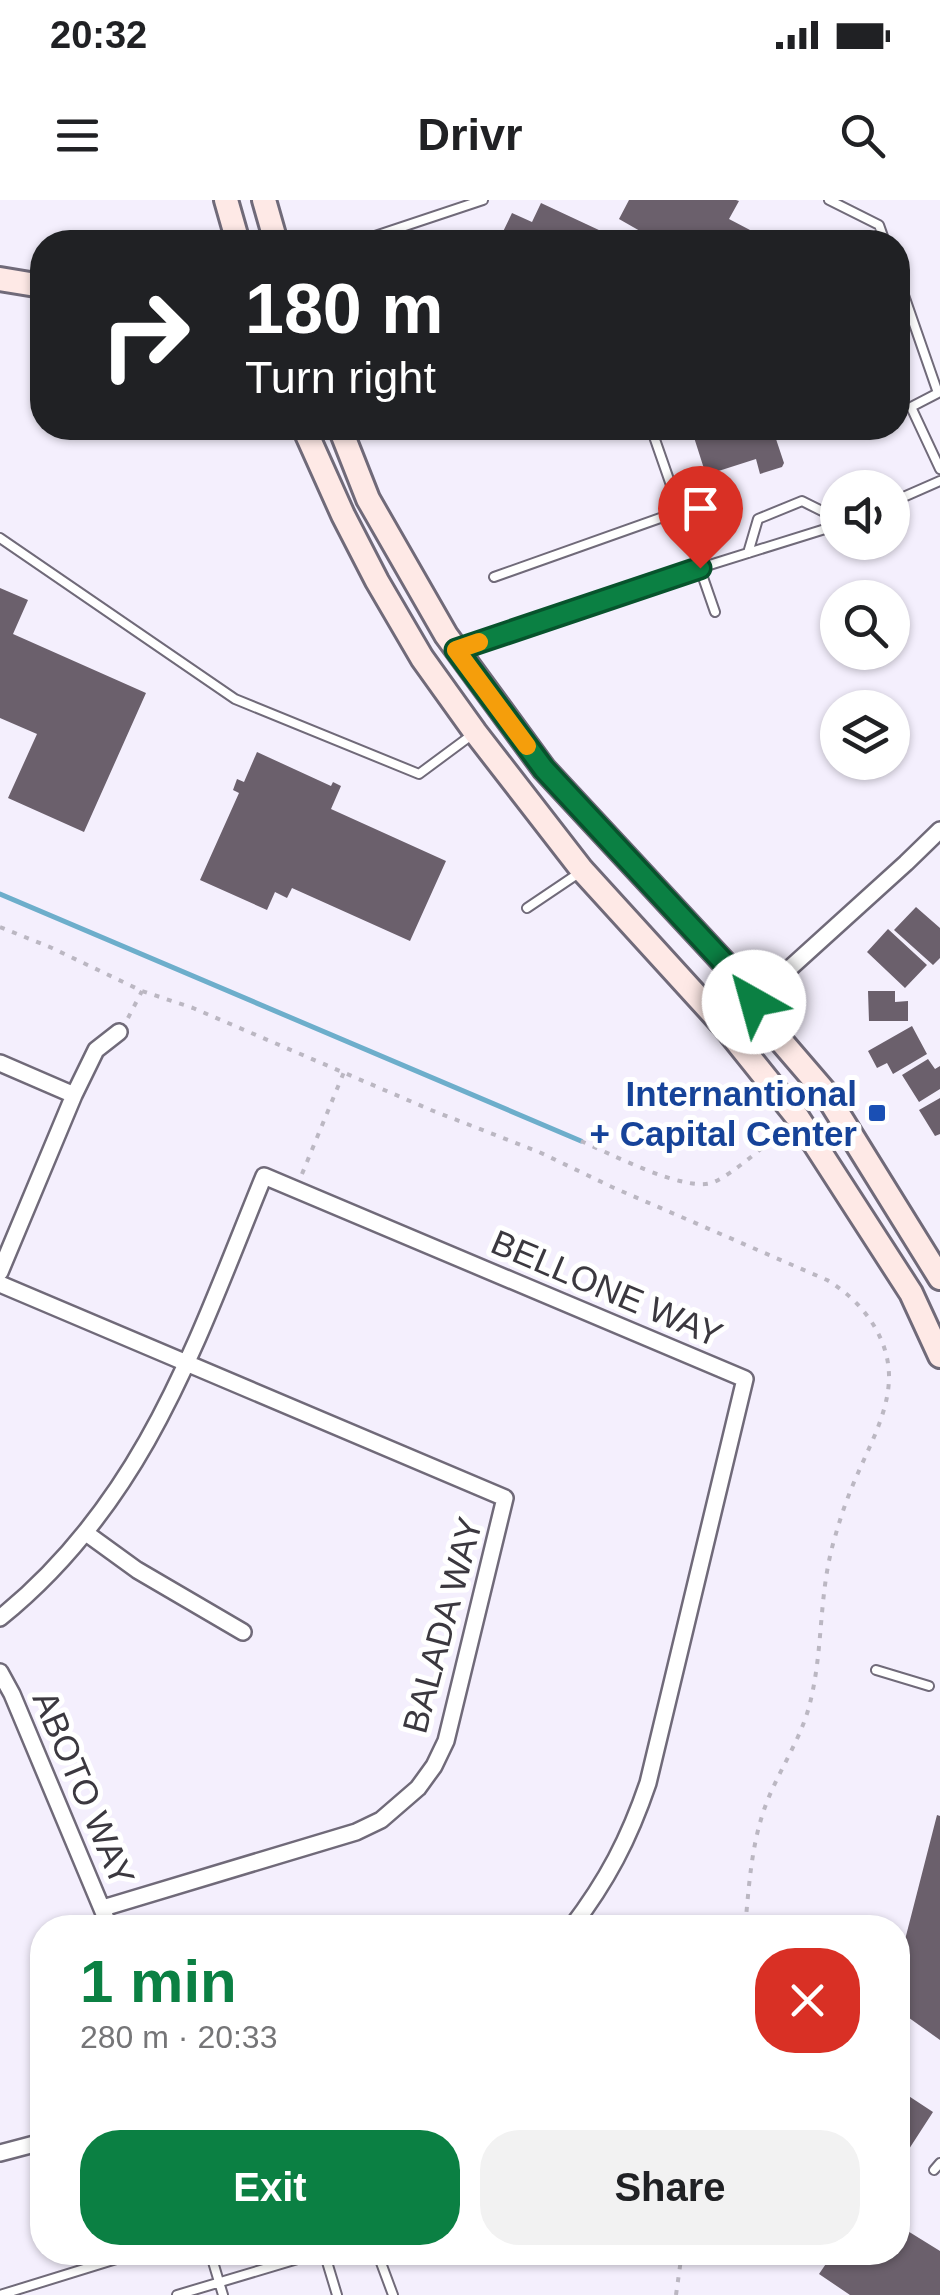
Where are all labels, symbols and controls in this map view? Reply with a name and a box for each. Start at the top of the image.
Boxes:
text: 20:32 [50,14,147,56]
icon: menu [50,108,105,163]
icon: search [835,108,890,163]
text: Drivr [417,109,523,160]
icon: right [80,270,210,400]
text: 180 m [245,270,443,348]
text: Turn right [245,352,436,403]
pin [658,466,743,569]
map controls [820,470,910,780]
button: sound [820,470,910,560]
icon: arrive [673,481,728,536]
button: search [820,580,910,670]
button: layers [820,690,910,780]
position arrow [702,950,806,1054]
place label: Internantional + Capital Center [590,1074,857,1153]
marker: Internantional + Capital Center [866,1102,888,1124]
street label: BELLONE WAY [486,1222,728,1354]
street label: BALADA WAY [394,1513,490,1737]
street label: ABOTO WAY [26,1685,142,1891]
text: 1 min [80,1948,237,2015]
button: close [755,1948,860,2053]
text: 280 m · 20:33 [80,2019,277,2055]
button: Exit [80,2130,460,2245]
button: Share [480,2130,860,2245]

